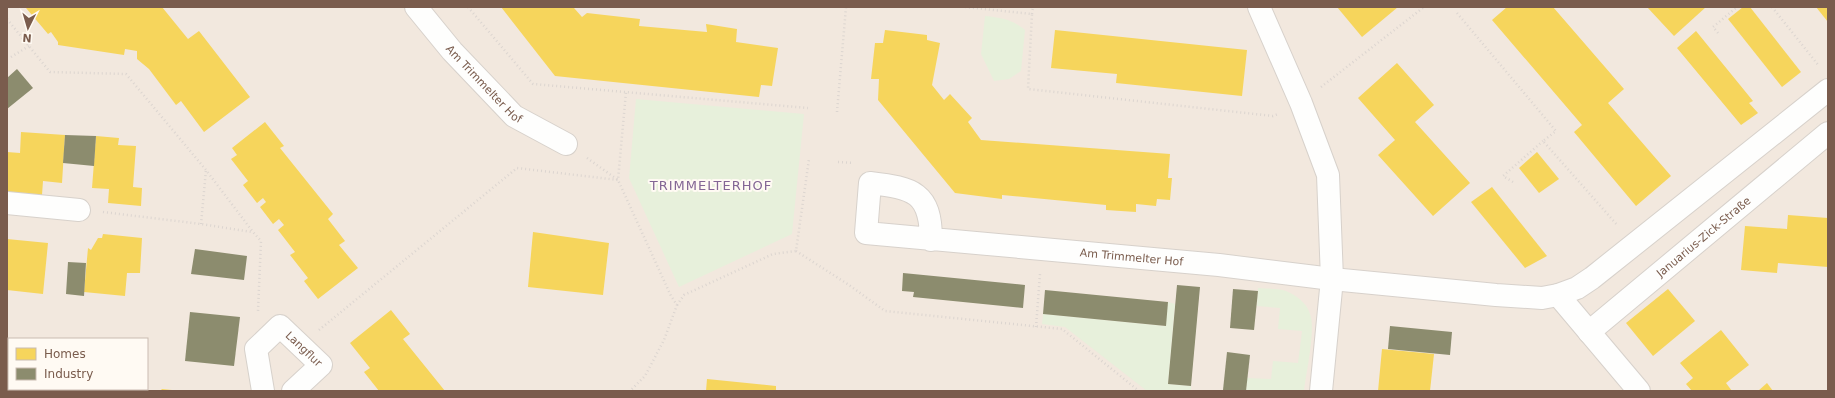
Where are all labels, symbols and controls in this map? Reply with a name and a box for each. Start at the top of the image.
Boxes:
north arrow [8,8,48,48]
text: N [22,31,32,44]
street label: Am Trimmelter Hof [443,42,525,126]
district label: TRIMMELTERHOF [649,178,772,193]
street label: Januarius-Zick-Straße [1653,194,1753,280]
street label: Am Trimmelter Hof [1079,246,1185,268]
street label: Langflur [283,329,325,370]
legend [8,338,148,390]
text: Homes [44,347,86,361]
text: Industry [44,367,93,381]

